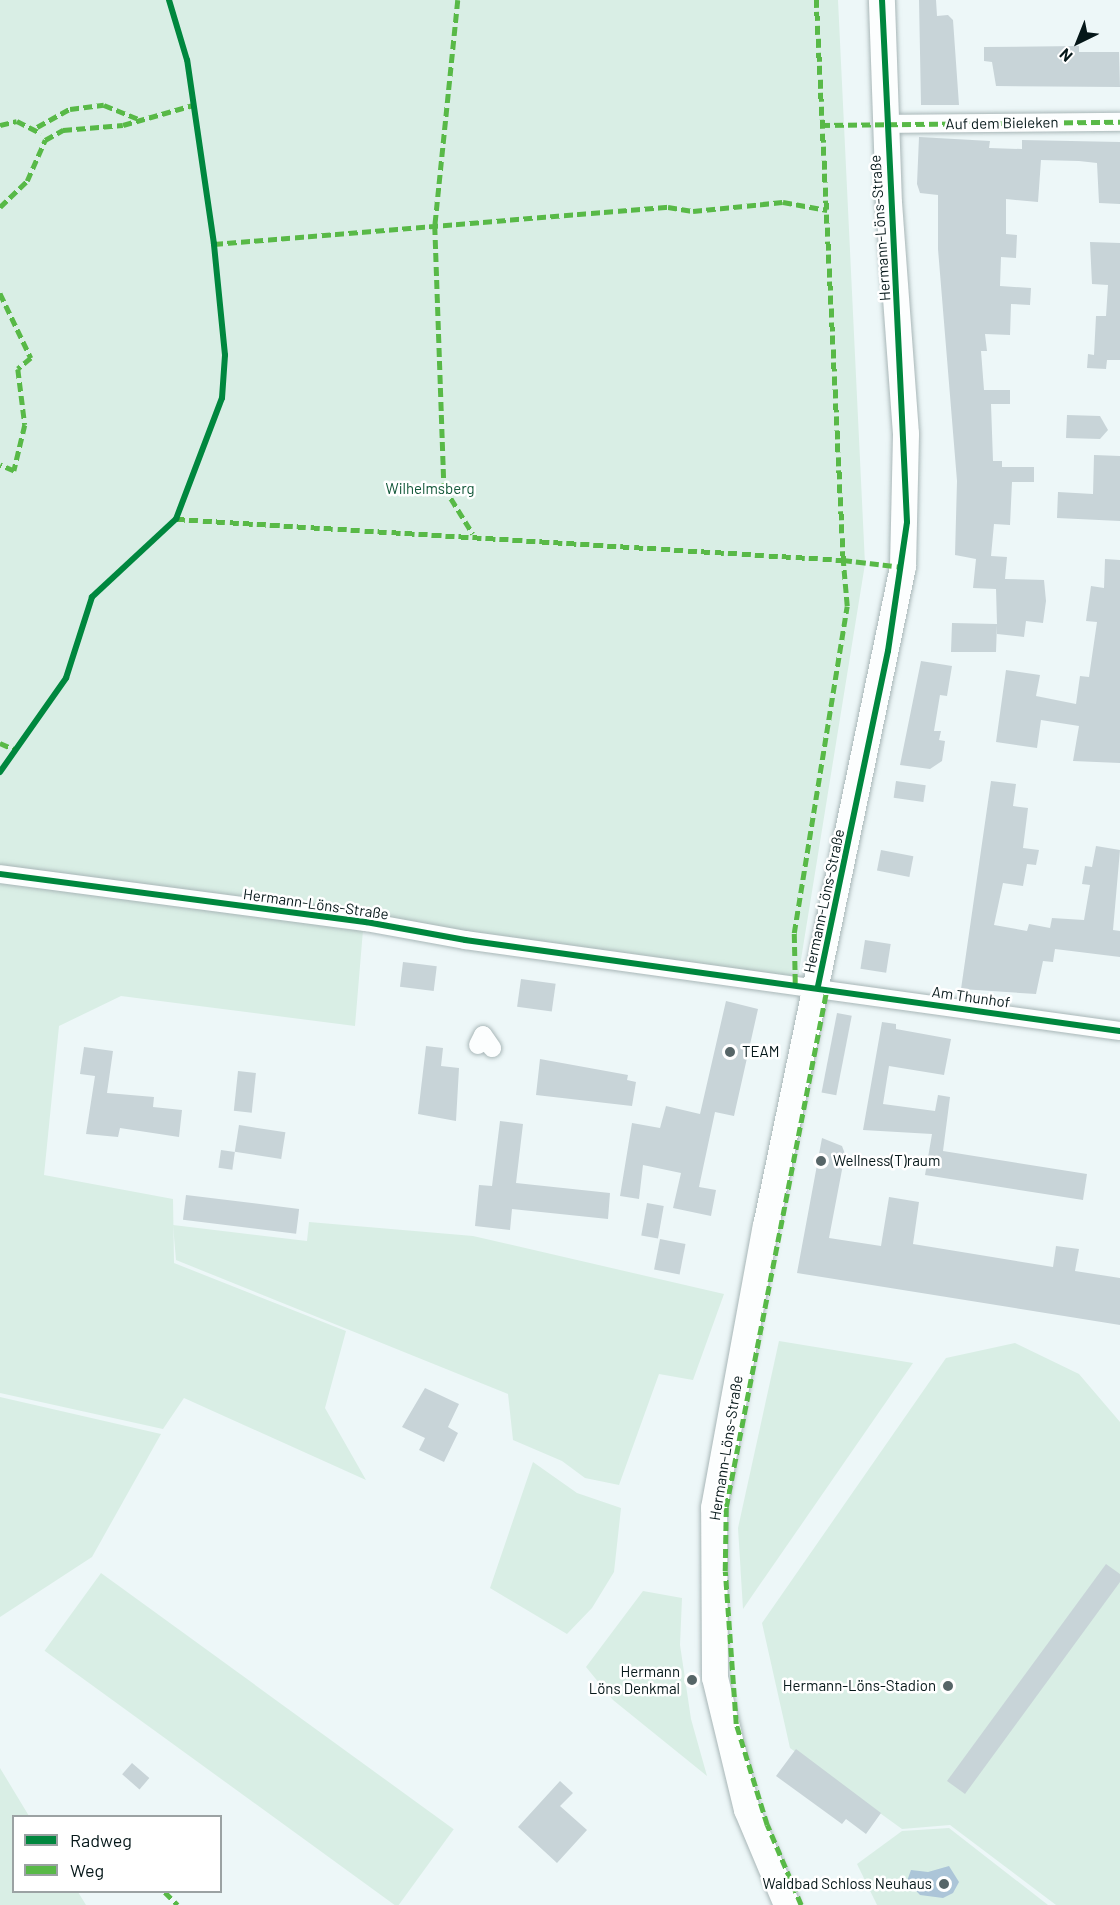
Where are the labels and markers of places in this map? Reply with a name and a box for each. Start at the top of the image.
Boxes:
place label: TEAM [742,1043,779,1061]
marker: TEAM [723,1045,737,1059]
place label: Wellness(T)raum [833,1152,940,1170]
marker: Wellness(T)raum [814,1154,828,1168]
place label: Hermann Löns Denkmal [589,1662,680,1697]
marker: Hermann Löns Denkmal [685,1673,699,1687]
place label: Hermann-Löns-Stadion [783,1677,936,1695]
marker: Hermann-Löns-Stadion [941,1679,955,1693]
place label: Waldbad Schloss Neuhaus [763,1875,932,1893]
marker: Waldbad Schloss Neuhaus [937,1877,951,1891]

